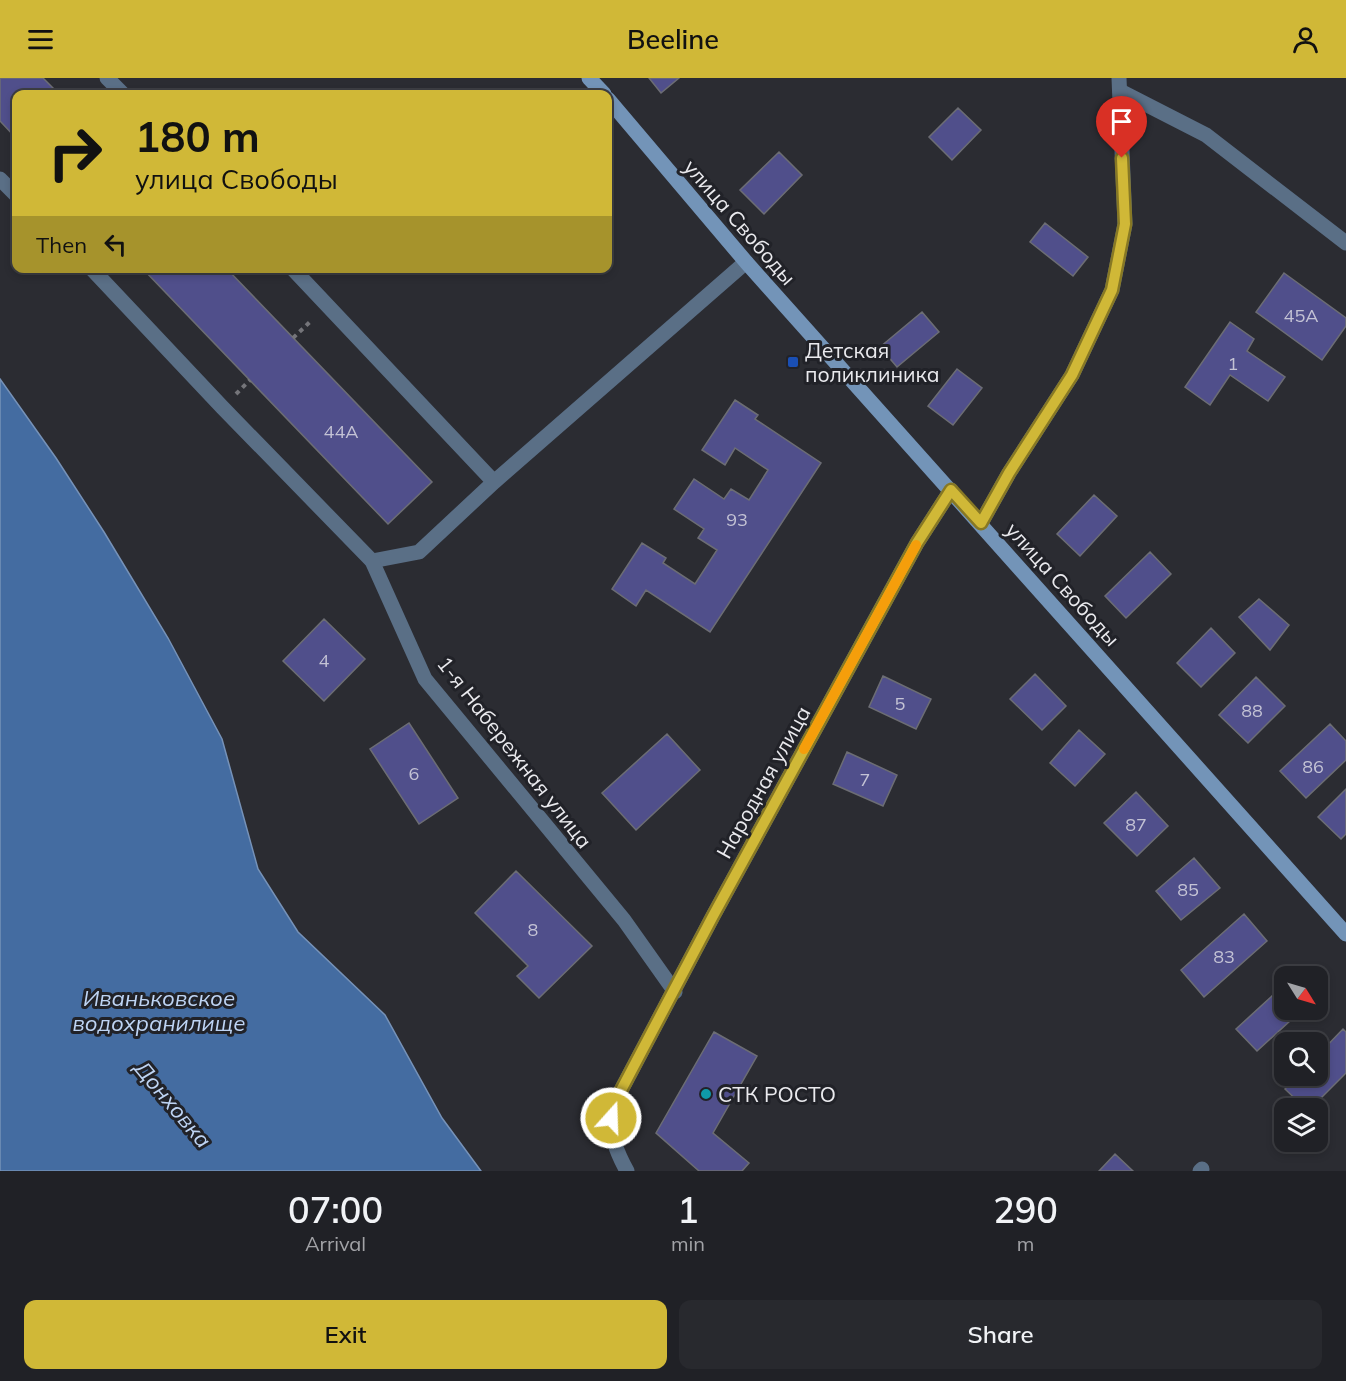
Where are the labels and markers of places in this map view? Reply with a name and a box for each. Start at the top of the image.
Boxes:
pin [1096,96,1147,158]
place label: Детская поликлиника [805,337,940,387]
marker: Детская поликлиника [786,355,800,369]
place label: СТК РОСТО [718,1081,836,1107]
marker: СТК РОСТО [699,1087,713,1101]

